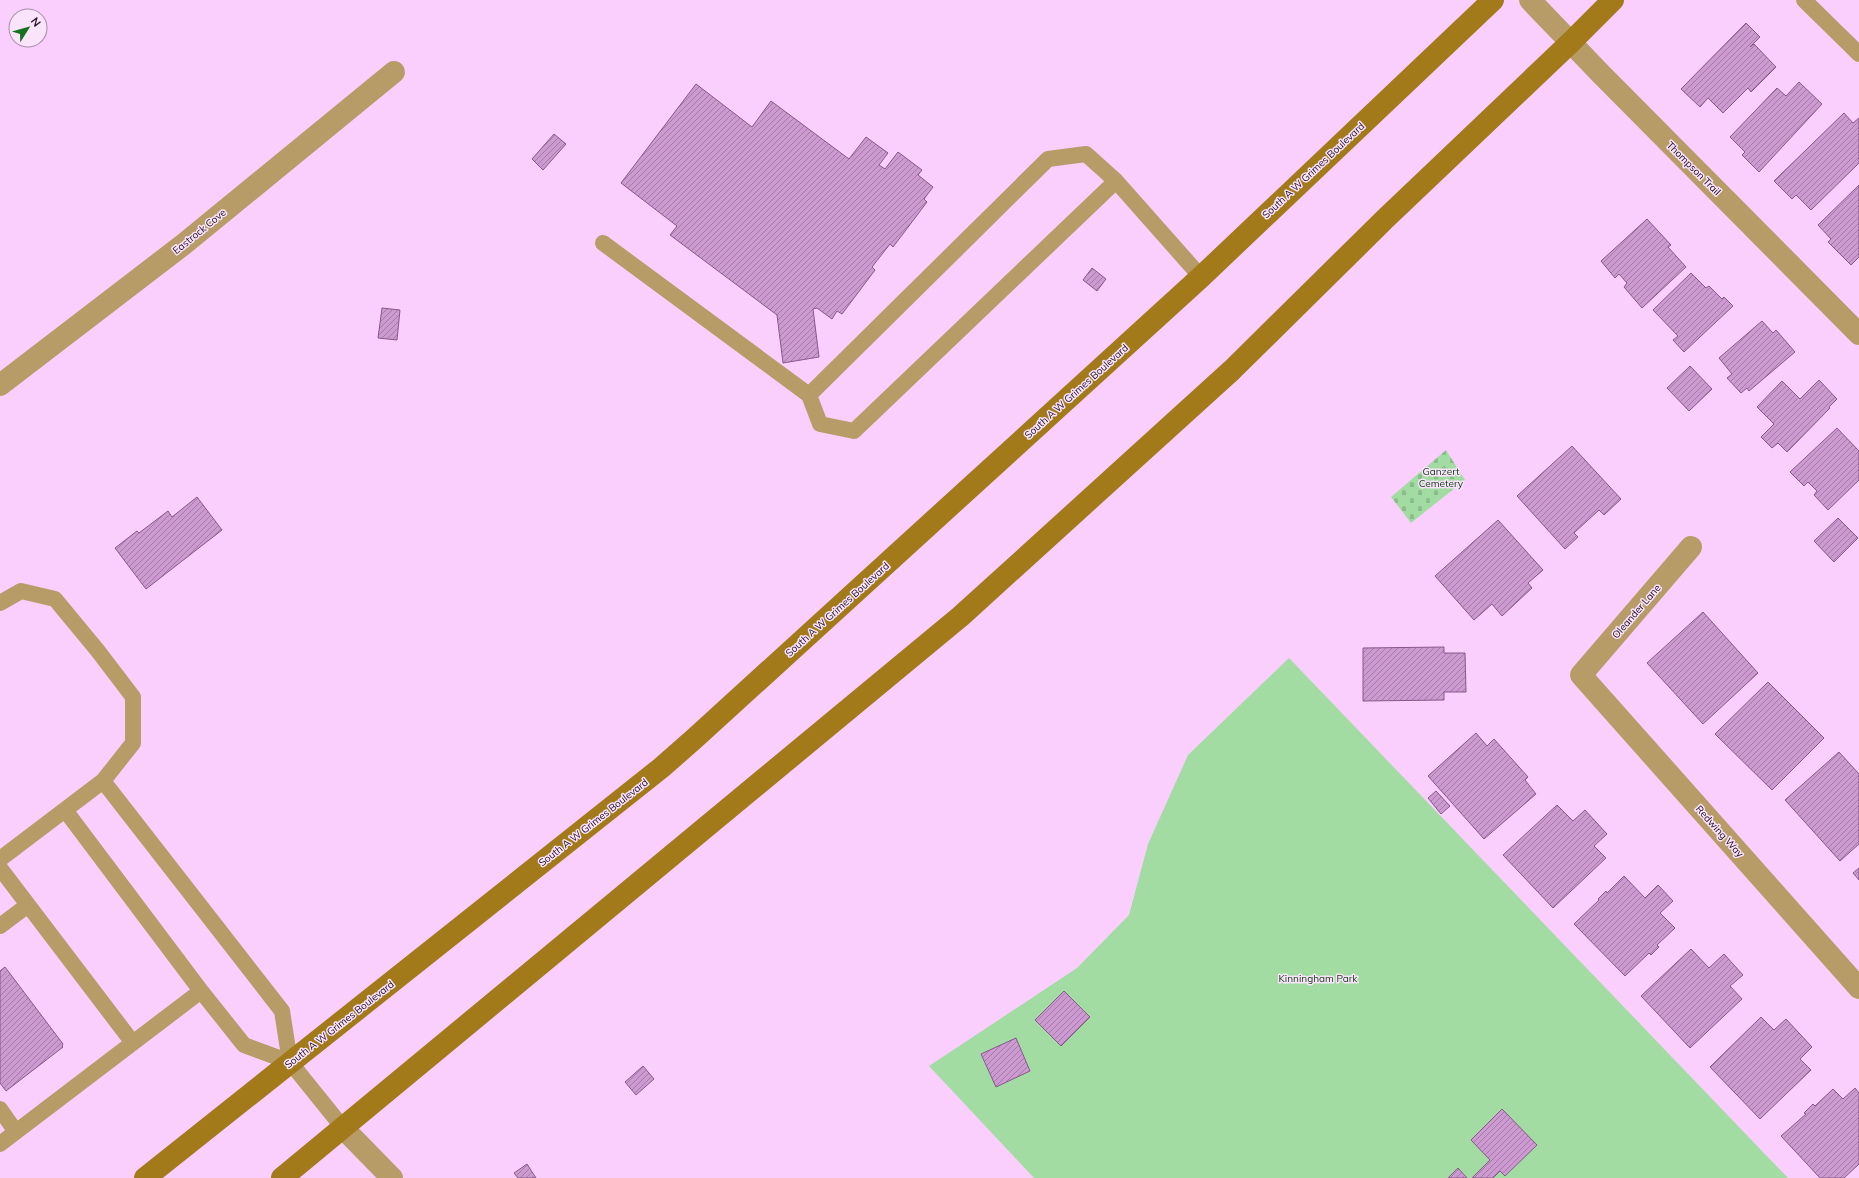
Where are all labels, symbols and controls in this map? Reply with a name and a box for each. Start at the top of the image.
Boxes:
north arrow [8,8,48,48]
text: N [28,14,44,30]
street label: South A W Grimes Boulevard [1259,119,1367,221]
street label: Thompson Trail [1664,139,1723,198]
street label: Eastrock Cove [170,206,229,257]
street label: South A W Grimes Boulevard [1022,341,1131,441]
park label: Ganzert Cemetery [1419,465,1464,490]
street label: South A W Grimes Boulevard [783,559,892,659]
street label: Oleander Lane [1609,581,1664,641]
street label: South A W Grimes Boulevard [536,776,651,869]
street label: Redwing Way [1693,803,1747,861]
park label: Kinningham Park [1278,972,1358,985]
street label: South A W Grimes Boulevard [282,978,397,1071]

